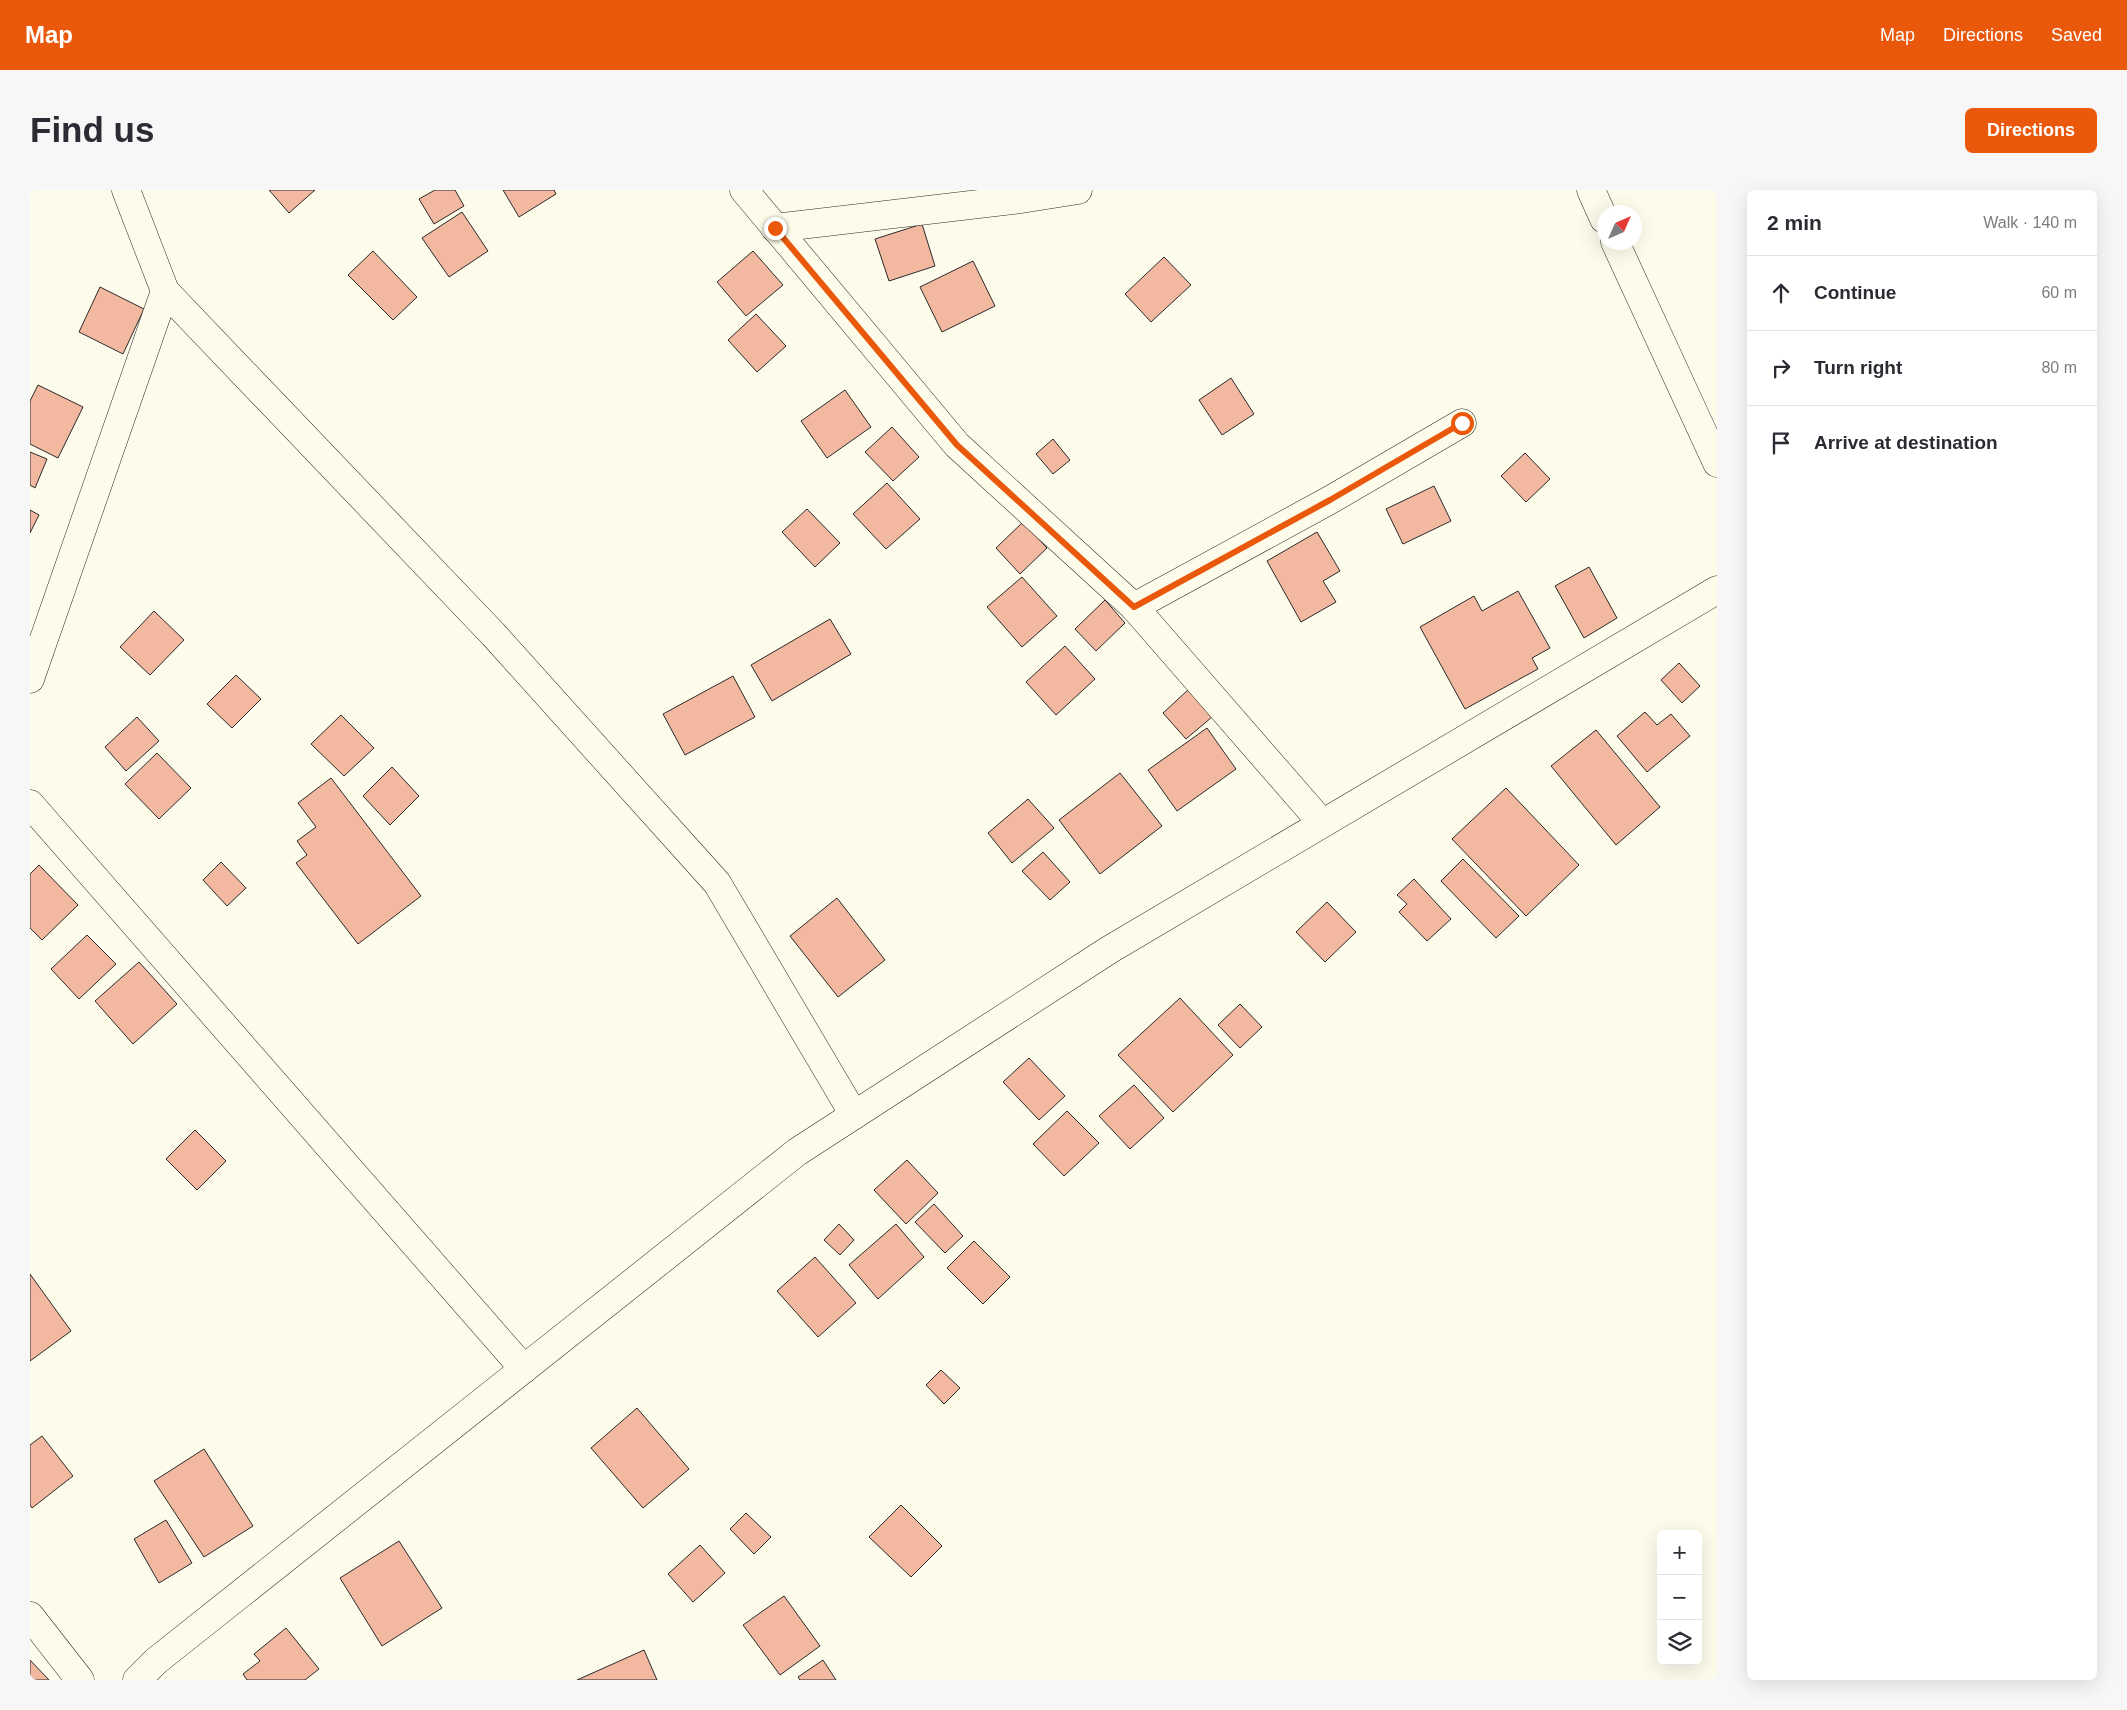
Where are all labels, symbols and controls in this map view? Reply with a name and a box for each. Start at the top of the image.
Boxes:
text: Map [25,21,73,48]
text: Map [1880,25,1915,45]
text: Directions [1943,25,2023,45]
text: Saved [2051,25,2102,45]
button: Directions [1965,108,2097,153]
text: Find us [30,110,154,149]
north arrow [1597,205,1642,250]
text: 2 min [1767,211,1822,234]
text: Walk · 140 m [1983,214,2077,231]
route end [764,217,787,240]
icon: ahead [1767,279,1795,307]
text: Continue [1814,282,1896,303]
text: 60 m [2041,284,2077,301]
icon: right [1767,354,1795,382]
text: Turn right [1814,357,1902,378]
text: 80 m [2041,359,2077,376]
route start [1451,412,1474,435]
icon: arrive [1767,429,1795,457]
text: Arrive at destination [1814,432,1998,453]
map controls [1657,1530,1702,1665]
button: + [1657,1530,1702,1575]
button: − [1657,1575,1702,1620]
button: layers [1657,1620,1702,1665]

